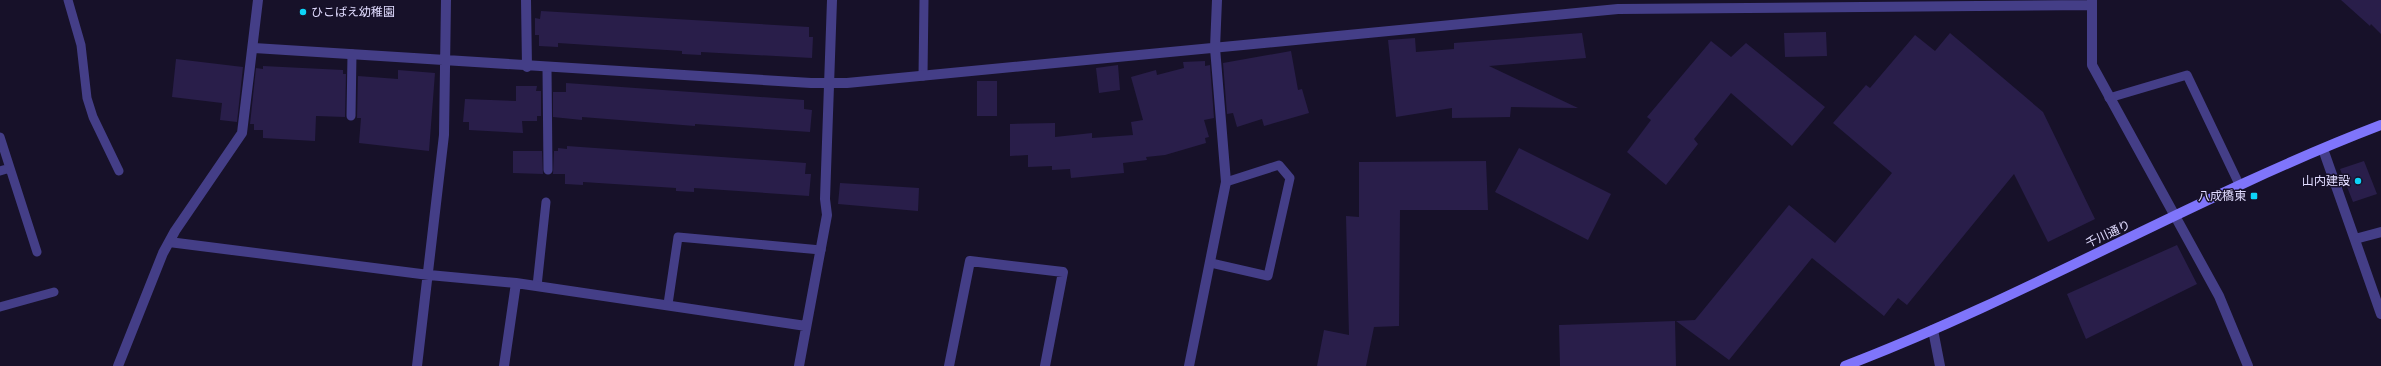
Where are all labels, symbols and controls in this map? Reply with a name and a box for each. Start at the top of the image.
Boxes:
place label: ひこばえ幼稚園 [311,5,395,19]
marker: ひこばえ幼稚園 [298,7,308,17]
place label: 山内建設 [2302,174,2350,188]
marker: 山内建設 [2353,176,2363,186]
place label: 八成橋東 [2198,189,2246,203]
marker: 八成橋東 [2249,191,2259,201]
street label: 千川通り [2083,218,2133,250]

